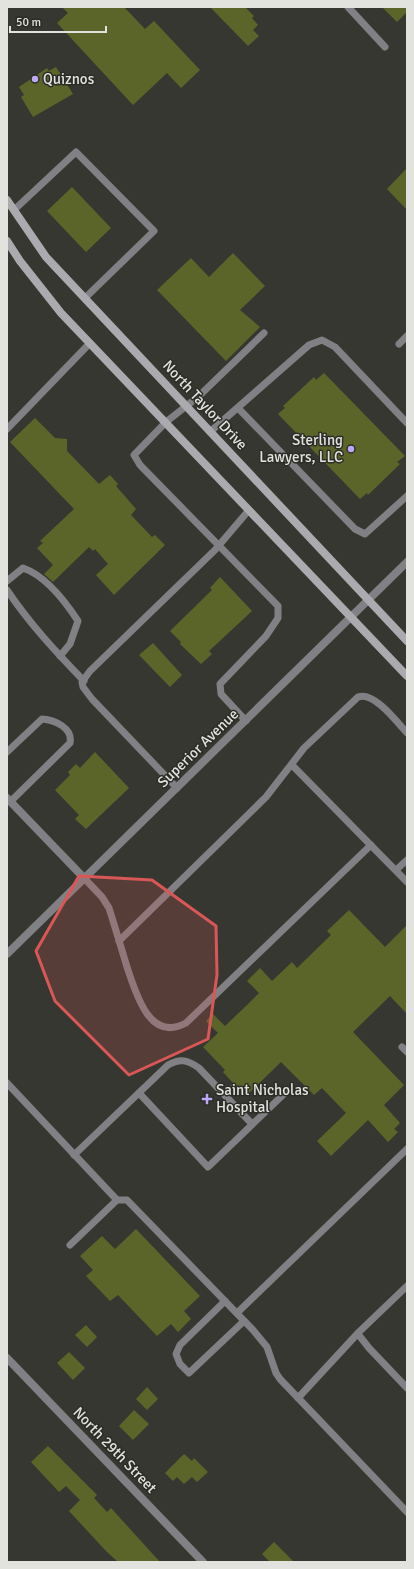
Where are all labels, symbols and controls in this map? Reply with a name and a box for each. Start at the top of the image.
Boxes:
scale bar [10,8,106,34]
text: 50 m [16,15,41,30]
place label: Quiznos [43,70,95,88]
marker: Quiznos [30,74,40,84]
street label: North Taylor Drive [159,357,251,453]
place label: Sterling Lawyers, LLC [259,431,343,466]
marker: Sterling Lawyers, LLC [346,444,356,454]
street label: Superior Avenue [154,705,242,791]
place label: Saint Nicholas Hospital [216,1081,309,1116]
marker: Saint Nicholas Hospital [201,1093,213,1105]
street label: North 29th Street [69,1403,161,1497]

